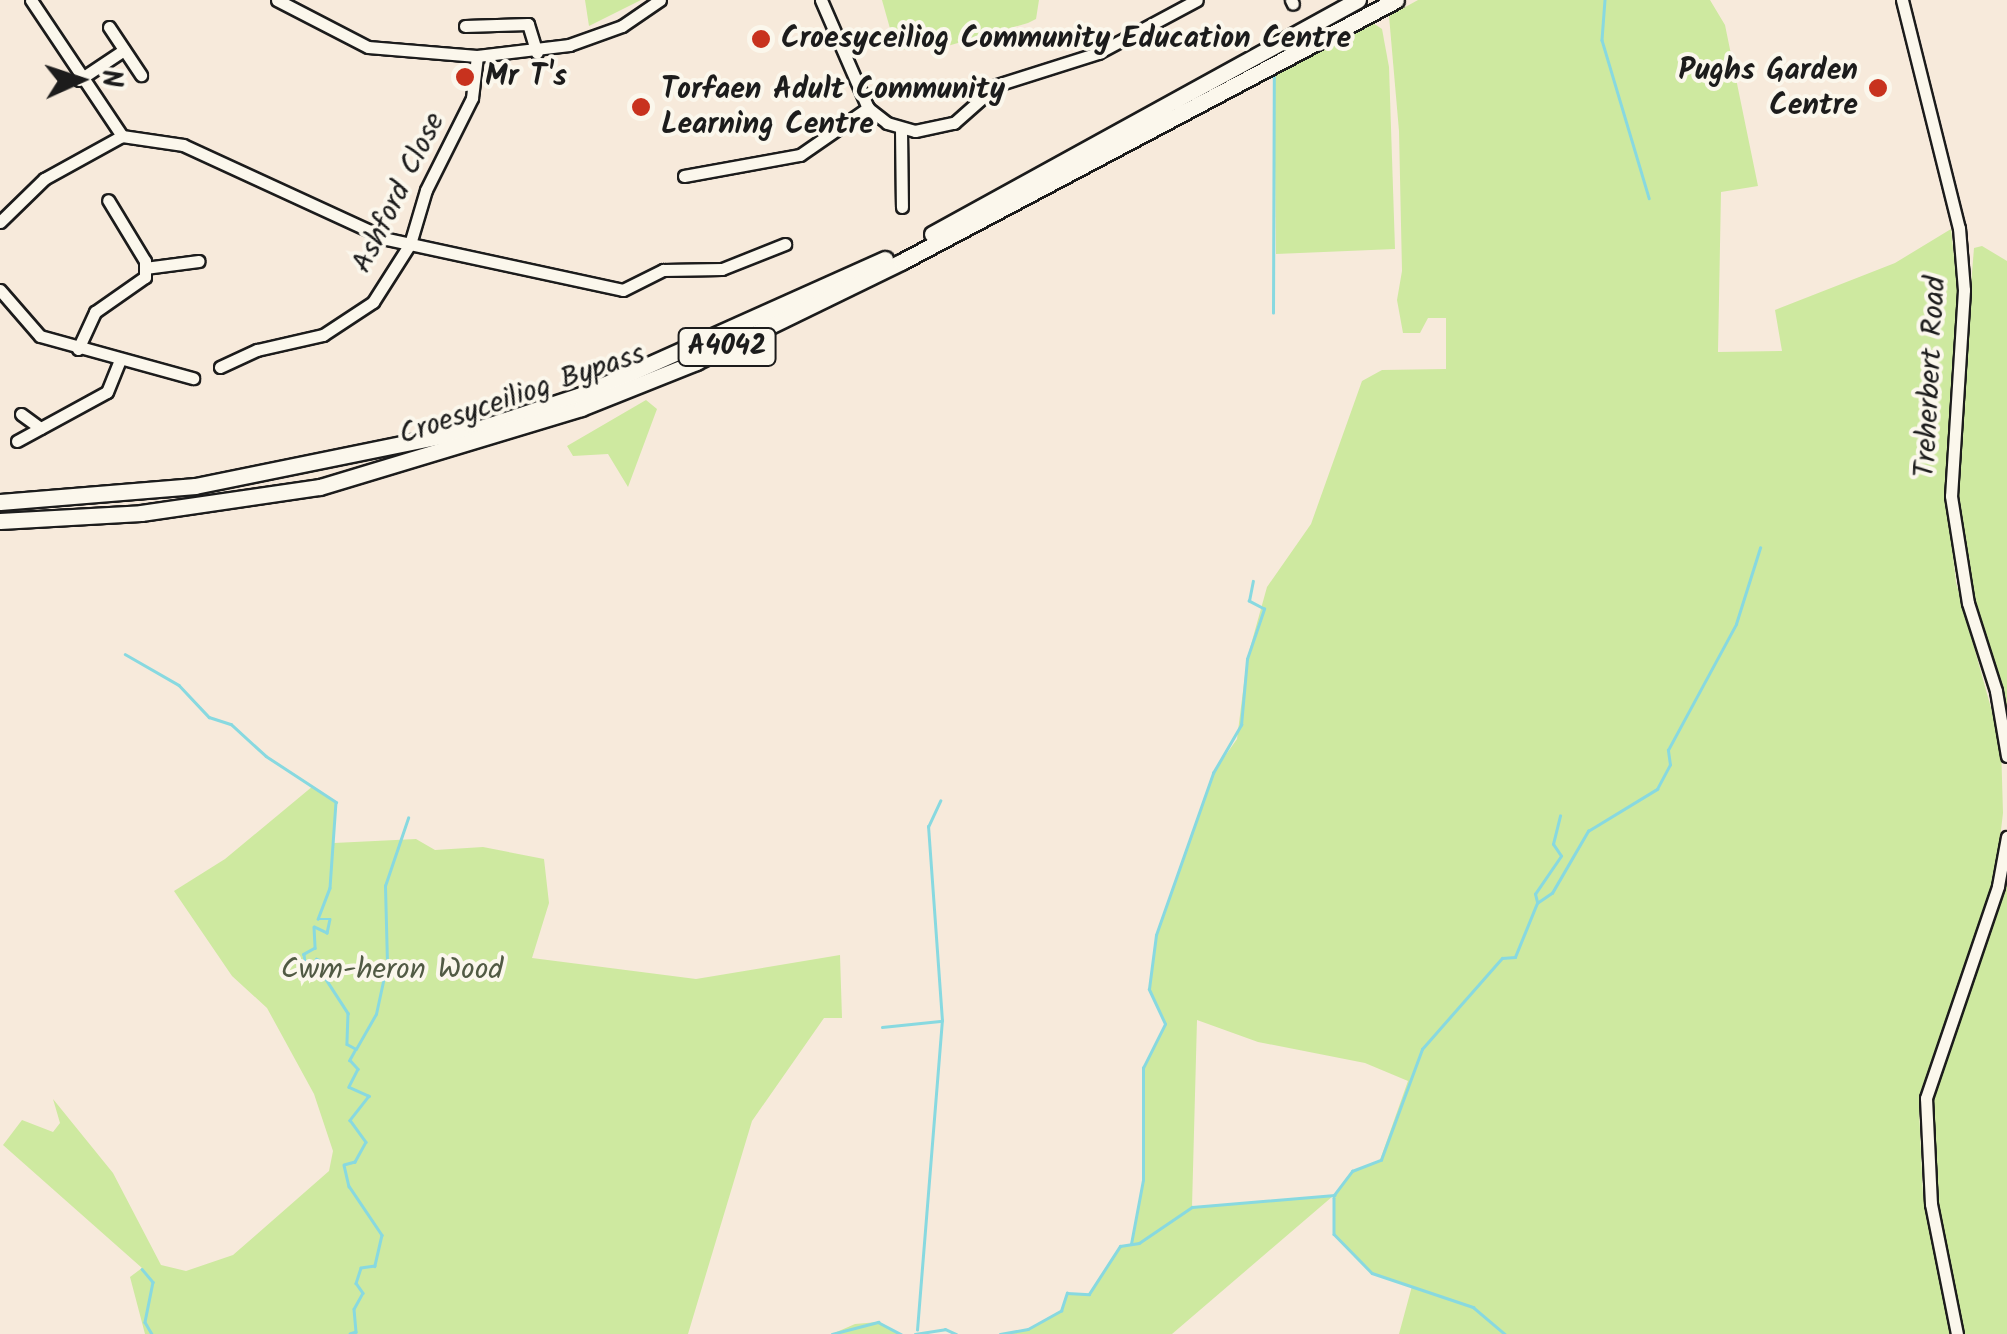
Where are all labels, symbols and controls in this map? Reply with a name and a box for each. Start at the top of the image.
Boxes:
place label: Croesyceiliog Community Education Centre [781,21,1351,57]
marker: Croesyceiliog Community Education Centre [750,28,772,50]
north arrow [30,30,130,130]
place label: Pughs Garden Centre [1679,53,1858,124]
place label: Mr T's [485,59,567,95]
marker: Mr T's [454,66,476,88]
text: N [88,68,133,88]
place label: Torfaen Adult Community Learning Centre [661,72,1005,142]
marker: Pughs Garden Centre [1867,77,1889,99]
marker: Torfaen Adult Community Learning Centre [630,96,652,118]
street label: Ashford Close [345,107,453,279]
street label: Treherbert Road [1908,275,1954,479]
road number: A4042 [677,324,777,370]
street label: Croesyceiliog Bypass [394,336,650,454]
park label: Cwm-heron Wood [281,952,503,988]

